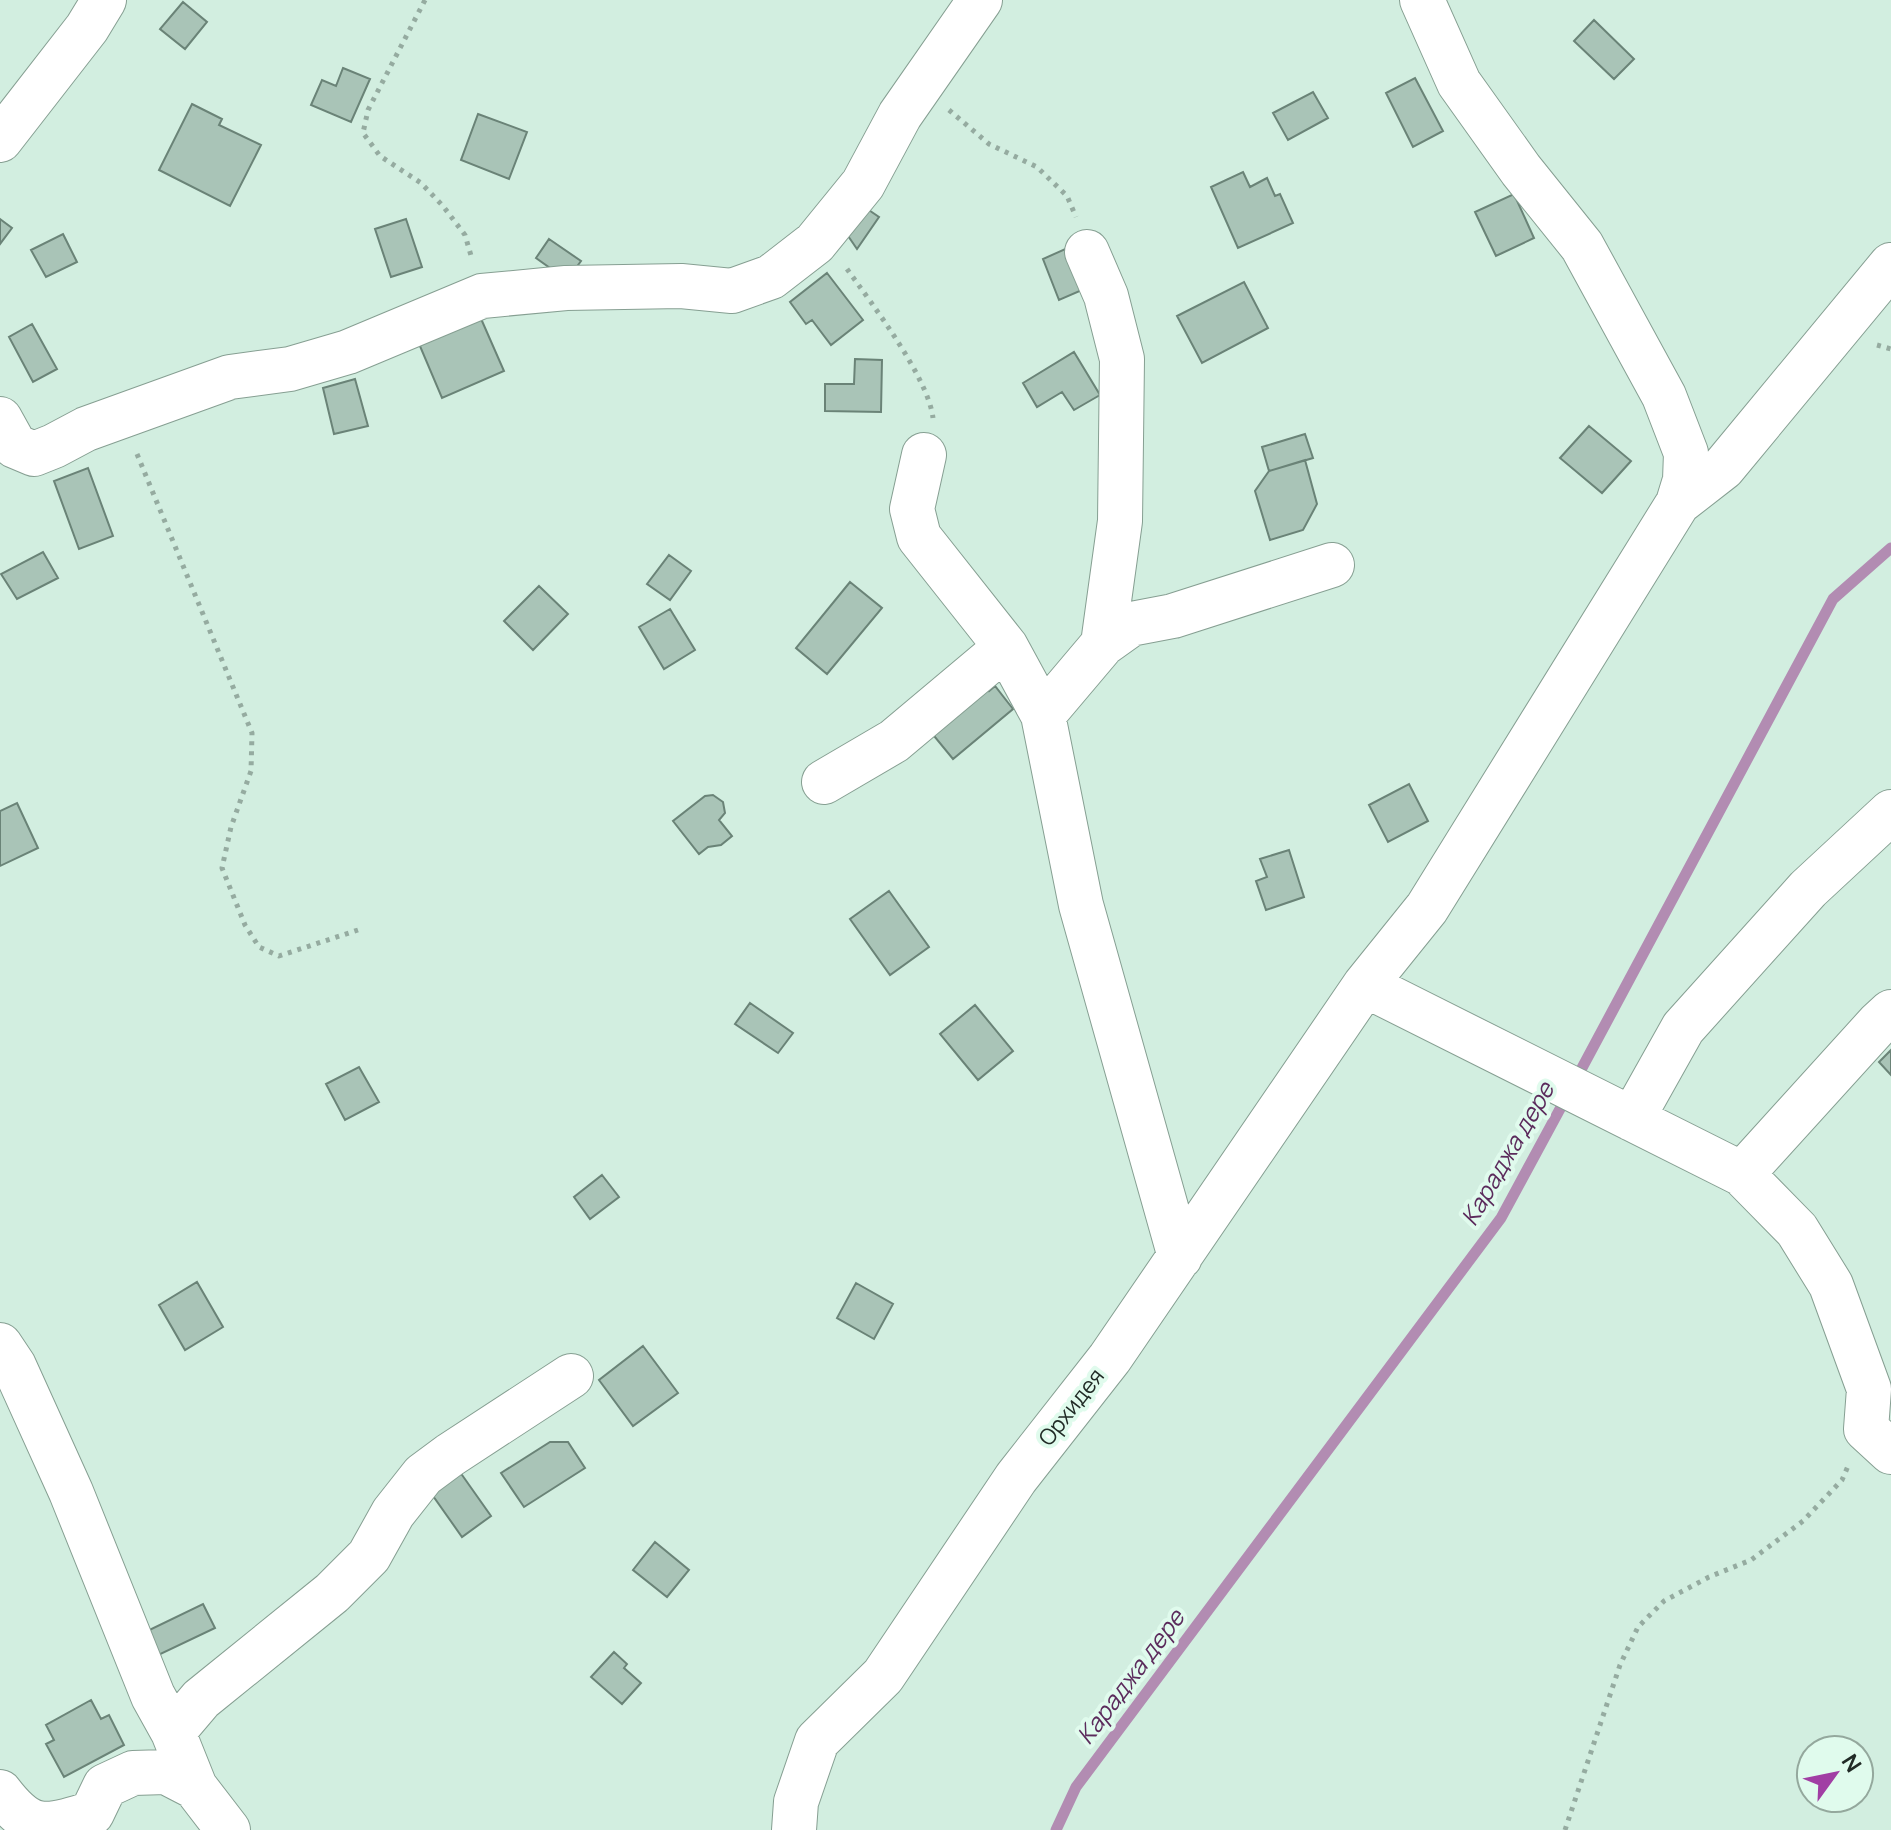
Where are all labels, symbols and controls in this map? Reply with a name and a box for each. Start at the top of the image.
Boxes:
water label: Караджа дере [1452,1074,1562,1231]
street label: Орхидея [1031,1362,1111,1452]
water label: Караджа дере [1068,1600,1192,1750]
north arrow [1795,1734,1875,1814]
text: N [1835,1748,1869,1778]

